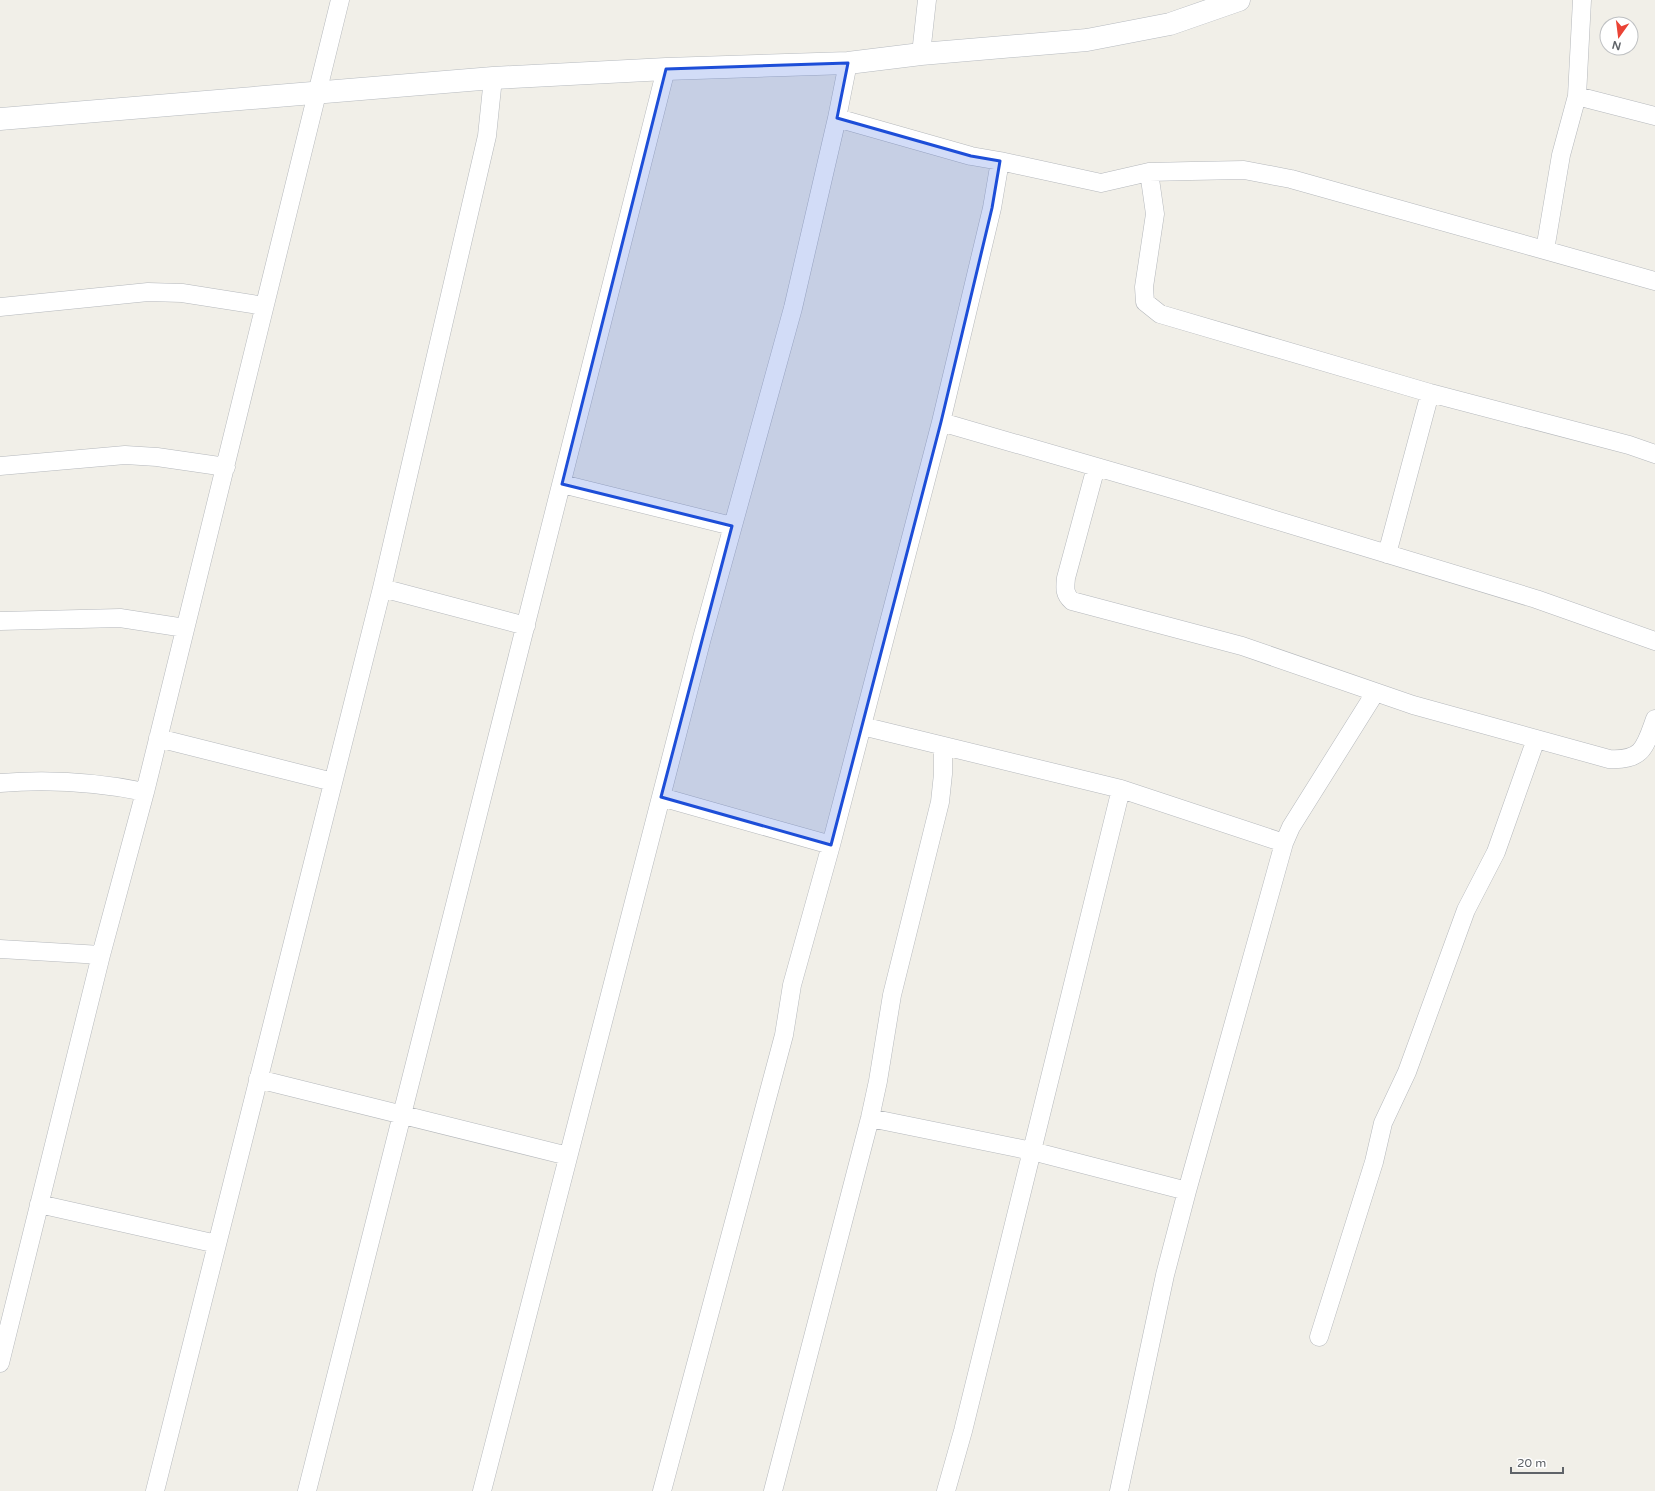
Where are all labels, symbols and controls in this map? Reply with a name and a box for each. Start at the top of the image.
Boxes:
north arrow [1599,16,1639,56]
text: N [1611,38,1623,53]
scale bar [1511,1449,1563,1475]
text: 20 m [1517,1456,1546,1470]

